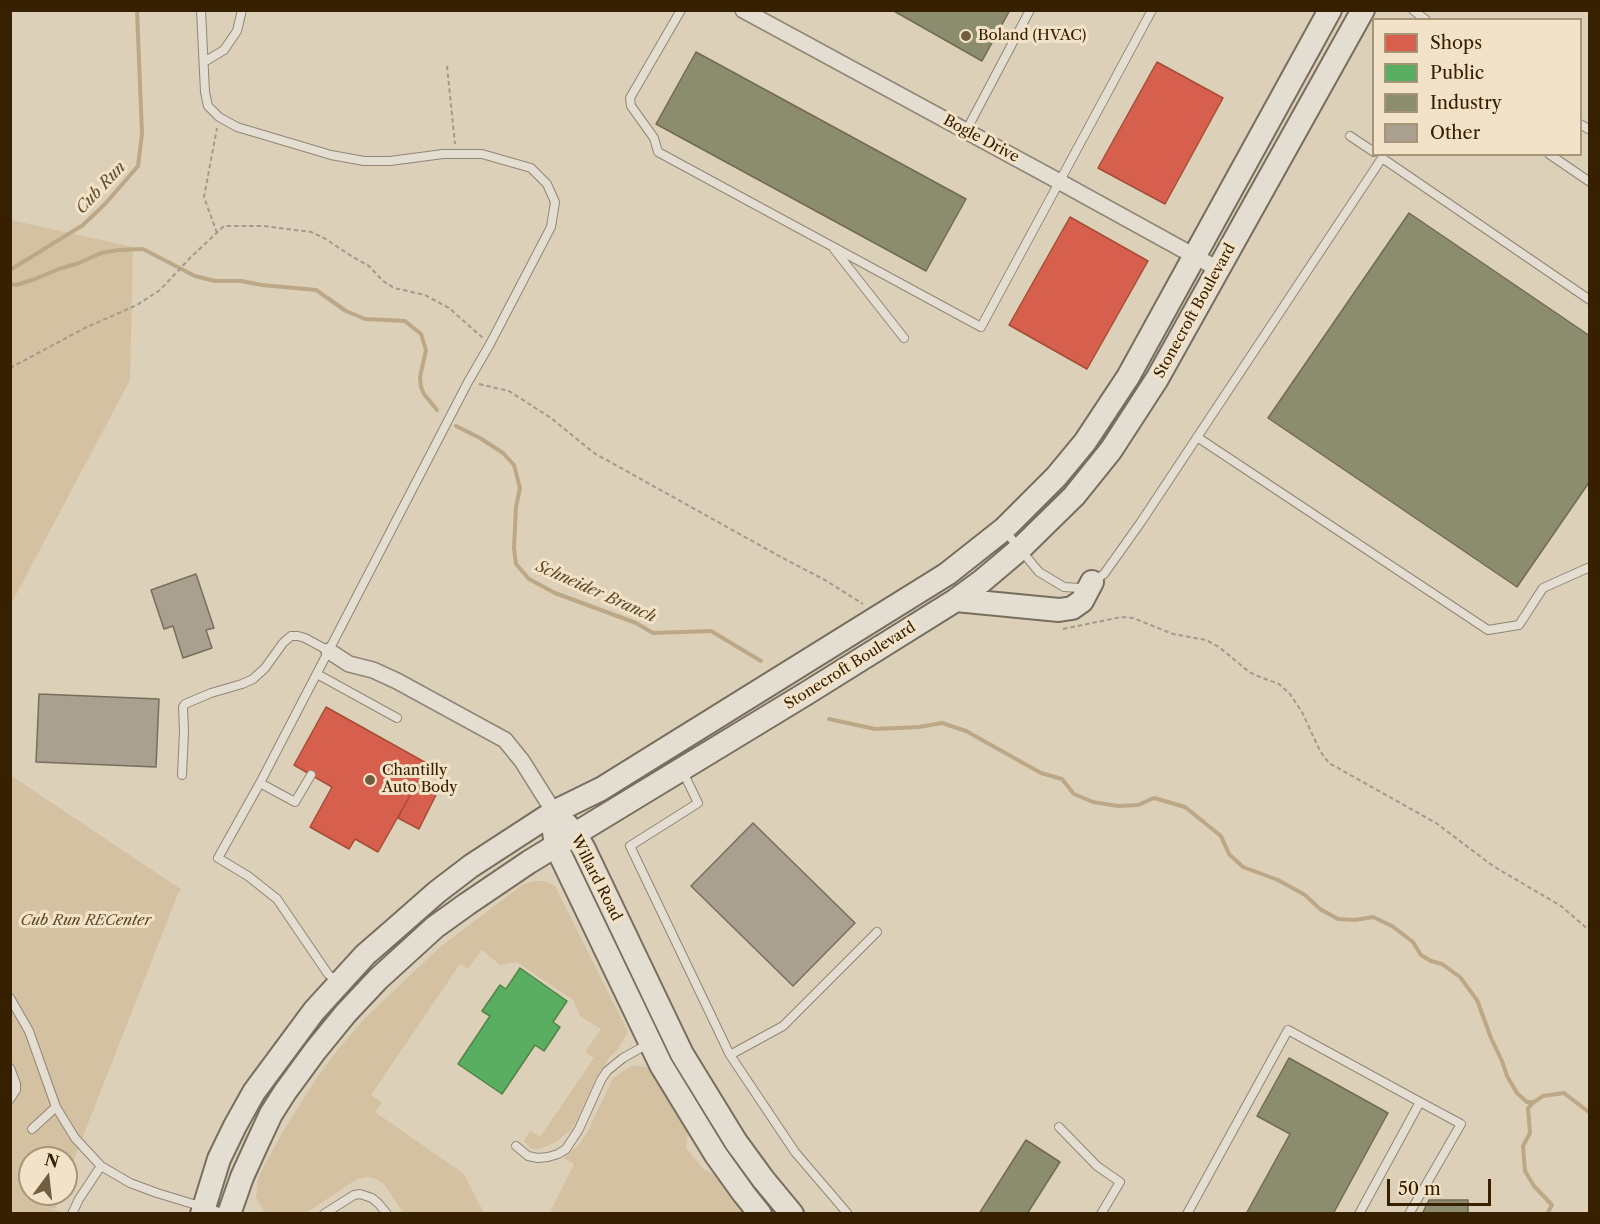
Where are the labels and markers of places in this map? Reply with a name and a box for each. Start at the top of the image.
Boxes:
place label: Boland (HVAC) [978,27,1086,45]
marker: Boland (HVAC) [959,29,973,43]
place label: Chantilly Auto Body [382,762,458,797]
marker: Chantilly Auto Body [363,773,377,787]

